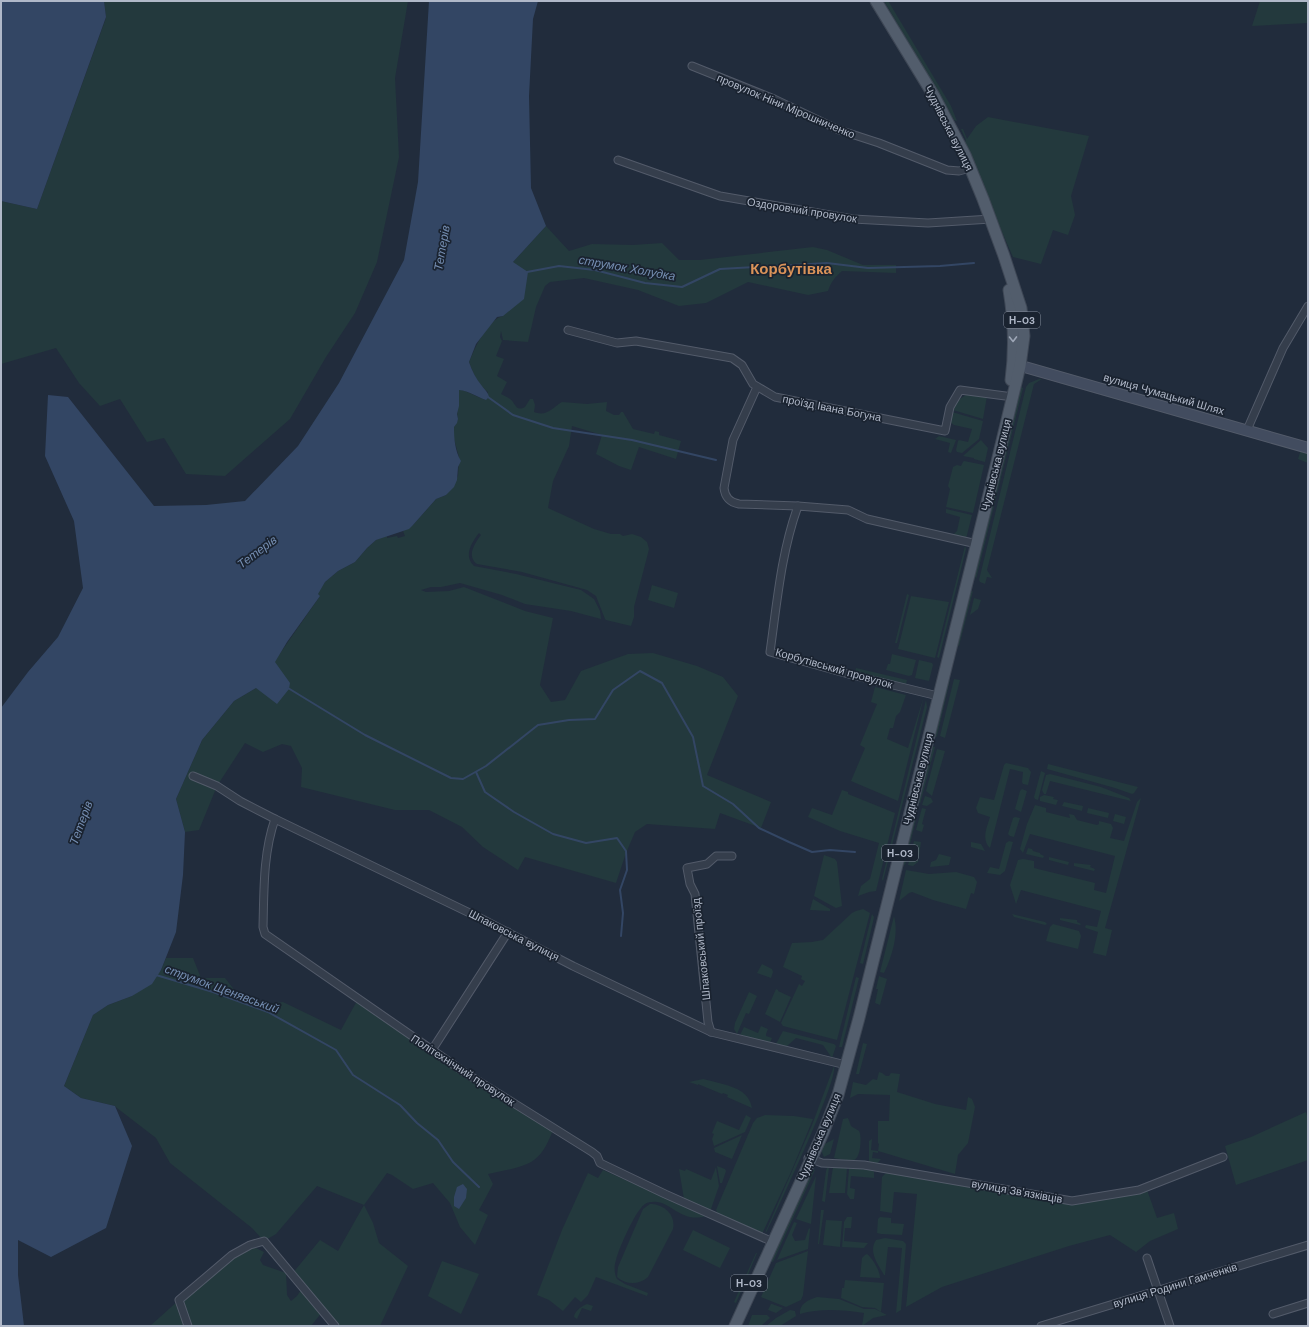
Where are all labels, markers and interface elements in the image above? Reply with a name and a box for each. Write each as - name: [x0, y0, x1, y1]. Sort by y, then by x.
- street label: провулок Ніни Мірошниченко: [715, 70, 857, 142]
- street label: Чуднівська вулиця: [921, 83, 977, 173]
- street label: Оздоровчий провулок: [746, 194, 858, 226]
- water label: Тетерів: [430, 224, 454, 272]
- water label: струмок Холудка: [577, 252, 677, 284]
- district label: Корбутівка: [750, 259, 832, 279]
- road number: Н-03: [1004, 312, 1040, 328]
- one-way arrow: [1009, 336, 1017, 342]
- street label: вулиця Чумацький Шлях: [1102, 370, 1226, 418]
- street label: проїзд Івана Богуна: [781, 392, 884, 425]
- street label: Чуднівська вулиця: [978, 418, 1014, 512]
- water label: Тетерів: [234, 532, 280, 572]
- street label: Корбутівський провулок: [774, 645, 894, 691]
- street label: Чуднівська вулиця: [900, 732, 936, 826]
- water label: Тетерів: [66, 799, 96, 847]
- road number: Н-03: [882, 845, 918, 861]
- street label: Шпаковський проїзд: [689, 897, 713, 1001]
- street label: Шпаковська вулиця: [466, 906, 562, 964]
- water label: струмок Щенявський: [163, 961, 282, 1017]
- street label: Політехнічний провулок: [408, 1031, 518, 1109]
- street label: Чуднівська вулиця: [794, 1091, 844, 1183]
- street label: вулиця Звʼязківців: [970, 1176, 1064, 1206]
- street label: вулиця Родини Гамченків: [1111, 1259, 1239, 1311]
- road number: Н-03: [731, 1275, 767, 1291]

